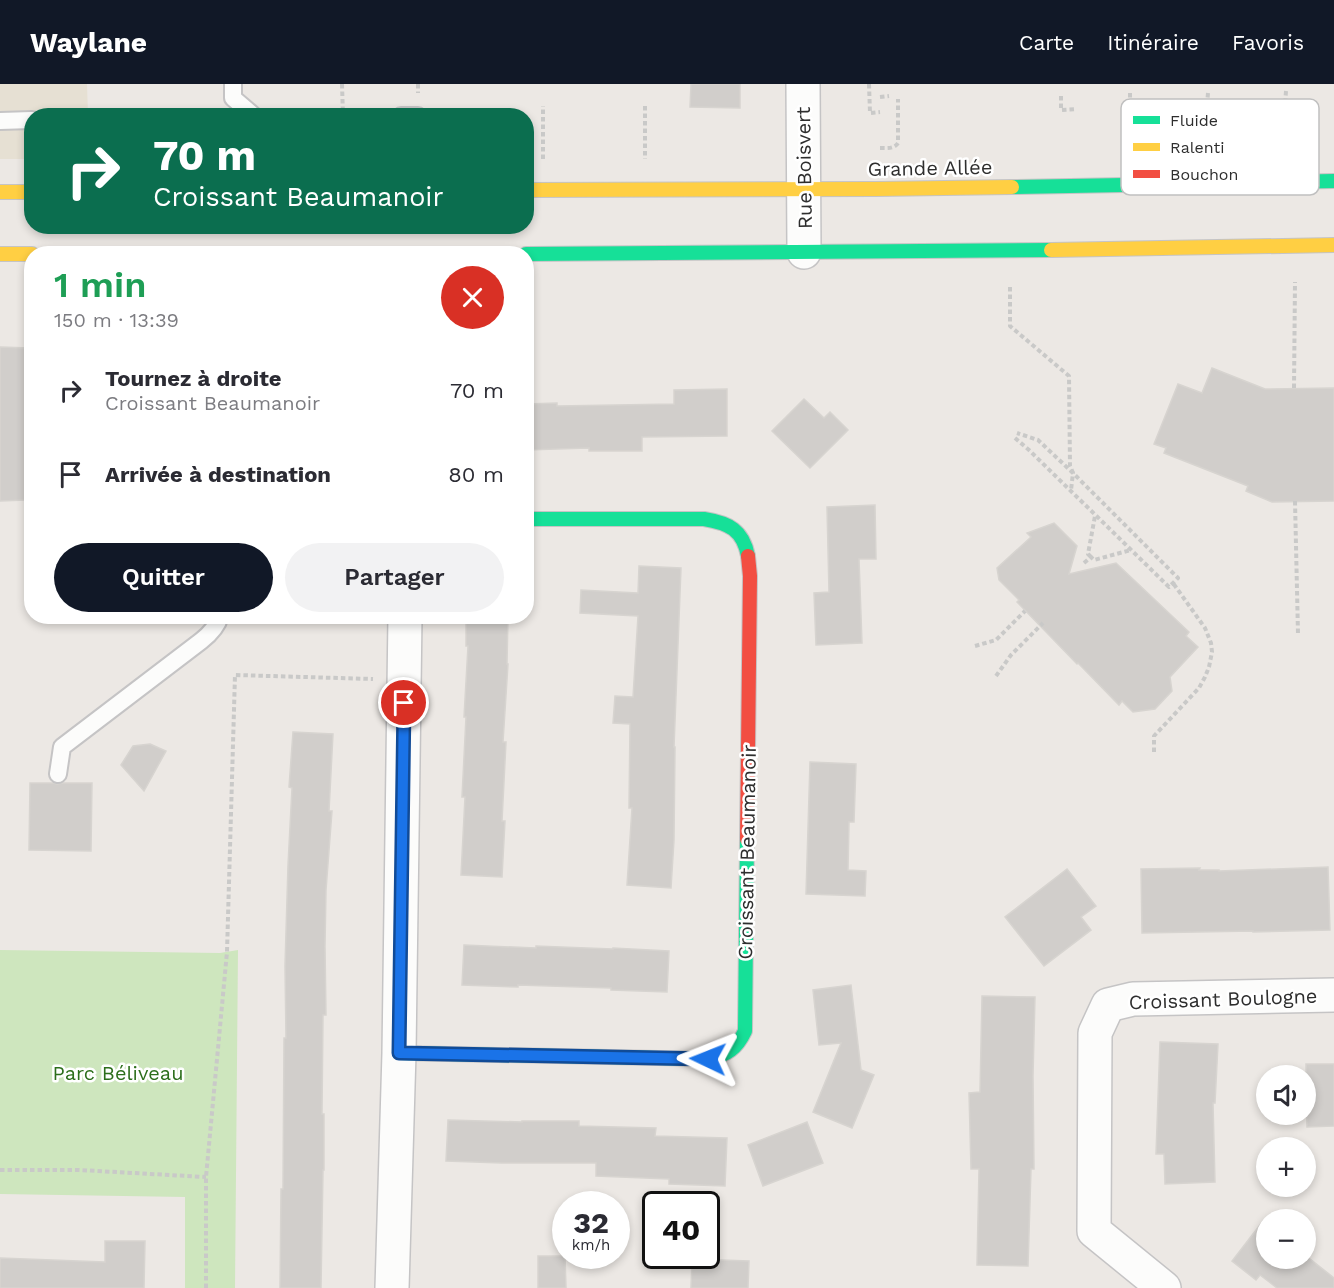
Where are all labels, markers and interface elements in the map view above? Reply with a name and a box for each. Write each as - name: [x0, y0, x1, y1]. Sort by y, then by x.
- text: Waylane: [30, 26, 147, 59]
- text: Carte: [1019, 30, 1074, 55]
- text: Itinéraire: [1107, 30, 1199, 55]
- text: Favoris: [1232, 30, 1304, 55]
- legend: [1121, 99, 1319, 195]
- street label: Rue Boisvert: [791, 106, 817, 229]
- text: Fluide: [1170, 111, 1218, 130]
- text: 70 m: [153, 131, 256, 180]
- icon: right: [54, 132, 132, 210]
- text: Ralenti: [1170, 138, 1225, 157]
- street label: Grande Allée: [867, 155, 993, 181]
- text: Bouchon: [1170, 165, 1238, 184]
- text: Croissant Beaumanoir: [153, 181, 444, 213]
- text: 1 min: [54, 264, 146, 306]
- button: close: [441, 266, 504, 329]
- text: 150 m · 13:39: [54, 308, 179, 332]
- text: Tournez à droite: [105, 366, 282, 391]
- icon: right: [54, 374, 87, 407]
- text: 70 m: [450, 378, 504, 403]
- text: Croissant Beaumanoir: [105, 391, 320, 415]
- icon: arrive: [54, 458, 87, 491]
- text: Arrivée à destination: [105, 462, 331, 487]
- text: 80 m: [448, 462, 504, 487]
- button: Quitter: [54, 543, 273, 612]
- button: Partager: [285, 543, 504, 612]
- pin: [378, 677, 429, 728]
- icon: arrive: [387, 686, 420, 719]
- street label: Croissant Beaumanoir: [733, 744, 761, 960]
- street label: Croissant Boulogne: [1128, 984, 1318, 1014]
- position arrow: [676, 1027, 740, 1091]
- park label: Parc Béliveau: [52, 1061, 184, 1085]
- map controls: [1256, 1065, 1316, 1269]
- button: sound: [1256, 1065, 1316, 1125]
- button: +: [1256, 1137, 1316, 1197]
- speed limit sign: 40: [642, 1191, 720, 1269]
- text: 32: [573, 1205, 609, 1240]
- button: −: [1256, 1209, 1316, 1269]
- text: km/h: [572, 1236, 610, 1254]

